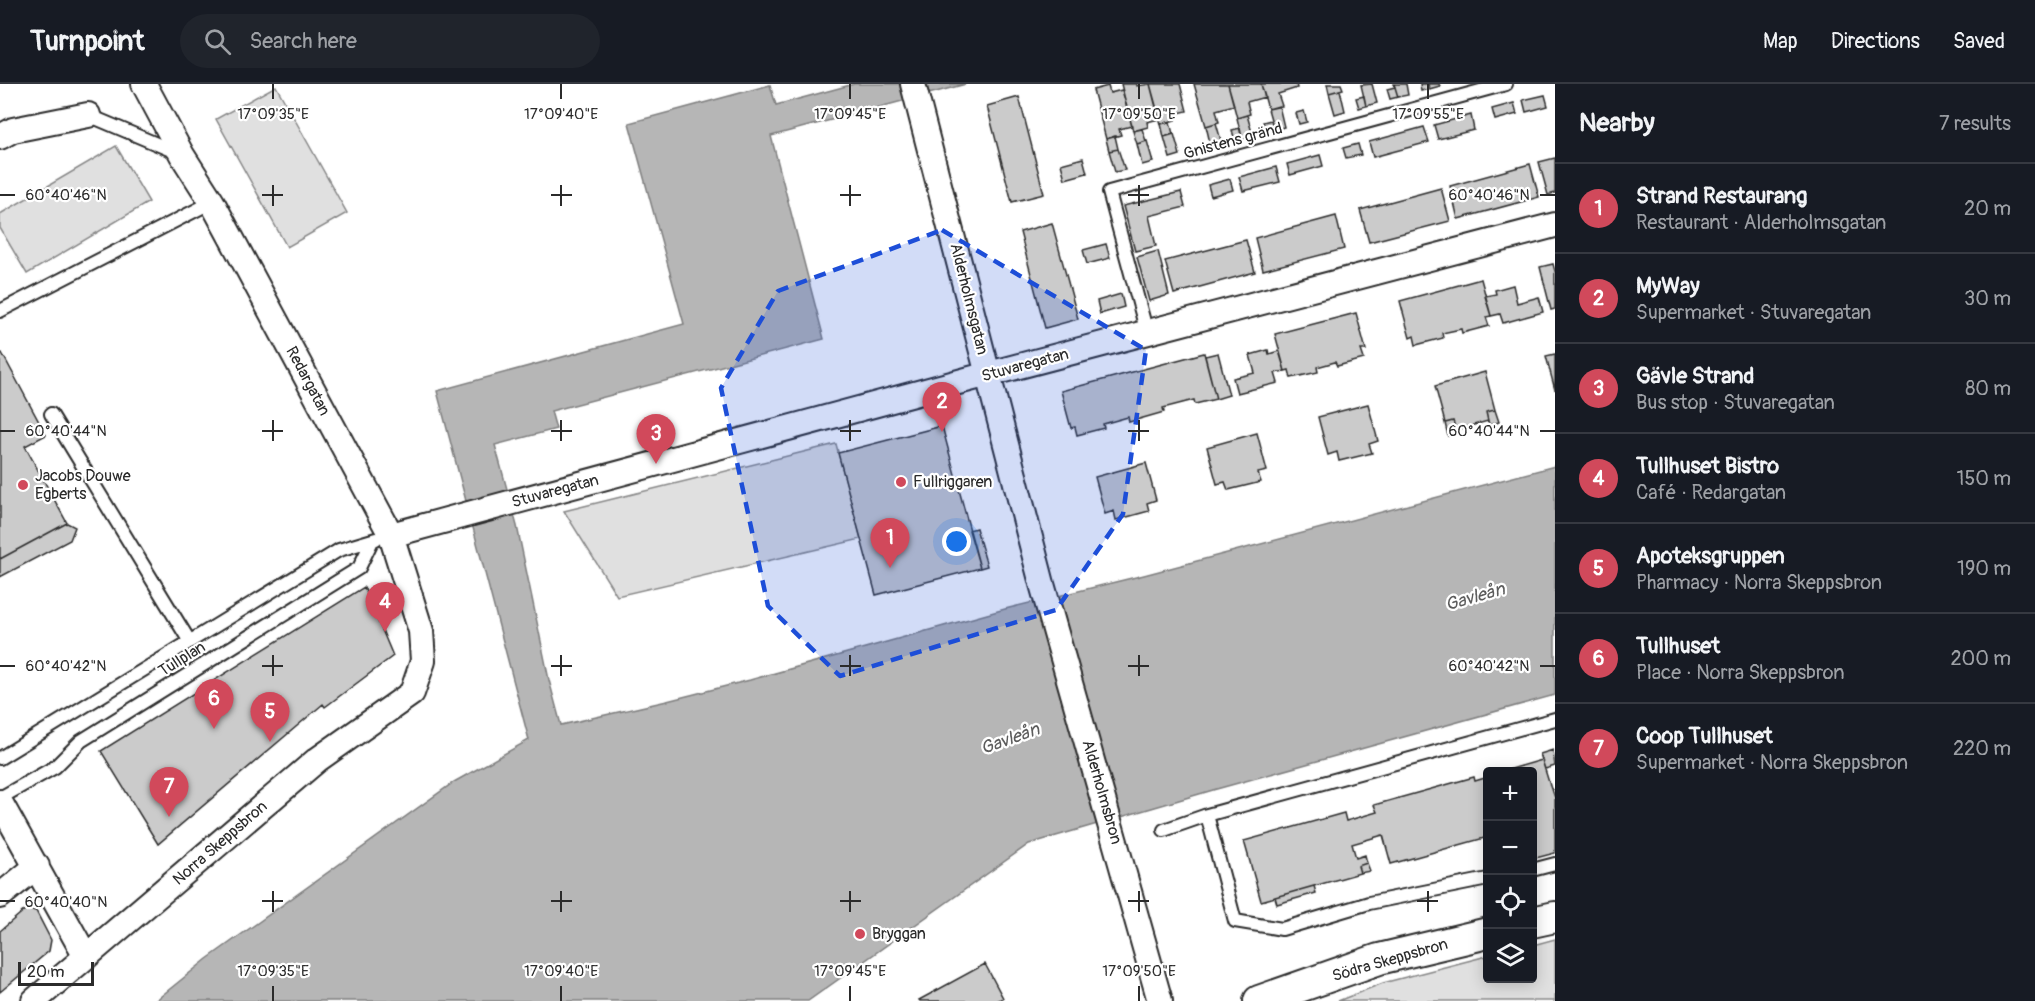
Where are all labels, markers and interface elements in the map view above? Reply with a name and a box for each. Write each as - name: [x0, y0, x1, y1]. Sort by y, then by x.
- search box: [180, 14, 600, 68]
- text: Turnpoint: [30, 24, 144, 59]
- icon: search: [201, 25, 234, 58]
- text: Search here: [249, 27, 357, 55]
- text: Map: [1763, 28, 1798, 55]
- text: Directions: [1831, 28, 1920, 55]
- text: Saved: [1953, 28, 2005, 55]
- text: 17°09'35"E: [237, 105, 309, 124]
- text: 17°09'40"E: [524, 105, 598, 124]
- text: 17°09'45"E: [814, 105, 886, 124]
- text: 17°09'50"E: [1102, 105, 1176, 124]
- text: 17°09'55"E: [1392, 105, 1464, 124]
- text: Nearby: [1579, 107, 1655, 139]
- text: 7 results: [1939, 111, 2011, 136]
- street label: Gnistens gränd: [1181, 118, 1285, 164]
- text: Strand Restaurang: [1636, 182, 1807, 210]
- text: 60°40'46"N: [25, 186, 107, 205]
- text: 60°40'46"N: [1448, 186, 1530, 205]
- text: 1: [1595, 196, 1602, 221]
- text: 20 m: [1964, 196, 2011, 221]
- text: Restaurant · Alderholmsgatan: [1636, 210, 1886, 235]
- street label: Alderholmsgatan: [945, 241, 993, 357]
- text: MyWay: [1636, 272, 1700, 300]
- text: 2: [1593, 286, 1604, 311]
- text: 30 m: [1964, 286, 2011, 311]
- text: Supermarket · Stuvaregatan: [1636, 300, 1871, 325]
- street label: Redargatan: [281, 343, 335, 419]
- street label: Stuvaregatan: [979, 344, 1071, 386]
- text: Gävle Strand: [1636, 362, 1754, 390]
- text: 3: [1593, 376, 1604, 401]
- text: 80 m: [1965, 376, 2011, 401]
- pin: 2: [922, 382, 962, 432]
- text: Bus stop · Stuvaregatan: [1636, 390, 1835, 415]
- pin: 3: [636, 414, 676, 464]
- text: 60°40'44"N: [25, 422, 107, 441]
- text: 60°40'44"N: [1448, 422, 1530, 441]
- text: Tullhuset Bistro: [1636, 452, 1779, 480]
- place label: Jacobs Douwe Egberts: [35, 466, 131, 504]
- text: 4: [1593, 466, 1604, 491]
- text: 150 m: [1957, 466, 2011, 491]
- street label: Stuvaregatan: [509, 470, 601, 512]
- place label: Fullriggaren: [913, 472, 992, 492]
- marker: Fullriggaren: [894, 475, 908, 489]
- marker: Jacobs Douwe Egberts: [16, 478, 30, 492]
- text: Café · Redargatan: [1636, 480, 1786, 505]
- pin: 1: [870, 518, 910, 568]
- your location: [942, 527, 971, 556]
- text: Apoteksgruppen: [1636, 542, 1785, 570]
- text: 5: [1593, 556, 1604, 581]
- text: 190 m: [1957, 556, 2011, 581]
- text: Pharmacy · Norra Skeppsbron: [1636, 570, 1882, 595]
- water label: Gavleån: [1442, 577, 1508, 616]
- pin: 4: [366, 582, 404, 632]
- text: Tullhuset: [1636, 632, 1720, 660]
- street label: Tullplan: [155, 637, 209, 681]
- text: 6: [1593, 646, 1604, 671]
- text: 200 m: [1950, 646, 2011, 671]
- text: 60°40'42"N: [26, 657, 106, 676]
- text: 60°40'42"N: [1449, 657, 1529, 676]
- text: Place · Norra Skeppsbron: [1636, 660, 1845, 685]
- pin: 6: [194, 680, 234, 729]
- pin: 5: [250, 692, 290, 742]
- water label: Gavleån: [977, 717, 1043, 760]
- text: Coop Tullhuset: [1636, 722, 1773, 750]
- text: 7: [1593, 736, 1604, 761]
- text: 220 m: [1953, 736, 2011, 761]
- street label: Alderholmsbron: [1078, 738, 1126, 846]
- text: Supermarket · Norra Skeppsbron: [1636, 750, 1908, 775]
- map controls: [1483, 767, 1537, 983]
- button: +: [1483, 767, 1537, 821]
- pin: 7: [150, 768, 188, 817]
- street label: Norra Skeppsbron: [169, 797, 271, 889]
- button: −: [1483, 821, 1537, 875]
- button: locate: [1483, 875, 1537, 929]
- text: 60°40'40"N: [25, 893, 107, 912]
- place label: Bryggan: [872, 924, 926, 944]
- marker: Bryggan: [853, 927, 867, 941]
- button: layers: [1483, 929, 1537, 983]
- street label: Södra Skeppsbron: [1330, 934, 1450, 986]
- scale bar: [18, 959, 94, 986]
- text: 20 m: [27, 962, 65, 982]
- text: 17°09'35"E: [237, 962, 309, 981]
- text: 17°09'40"E: [524, 962, 598, 981]
- text: 17°09'45"E: [814, 962, 886, 981]
- text: 17°09'50"E: [1102, 962, 1176, 981]

